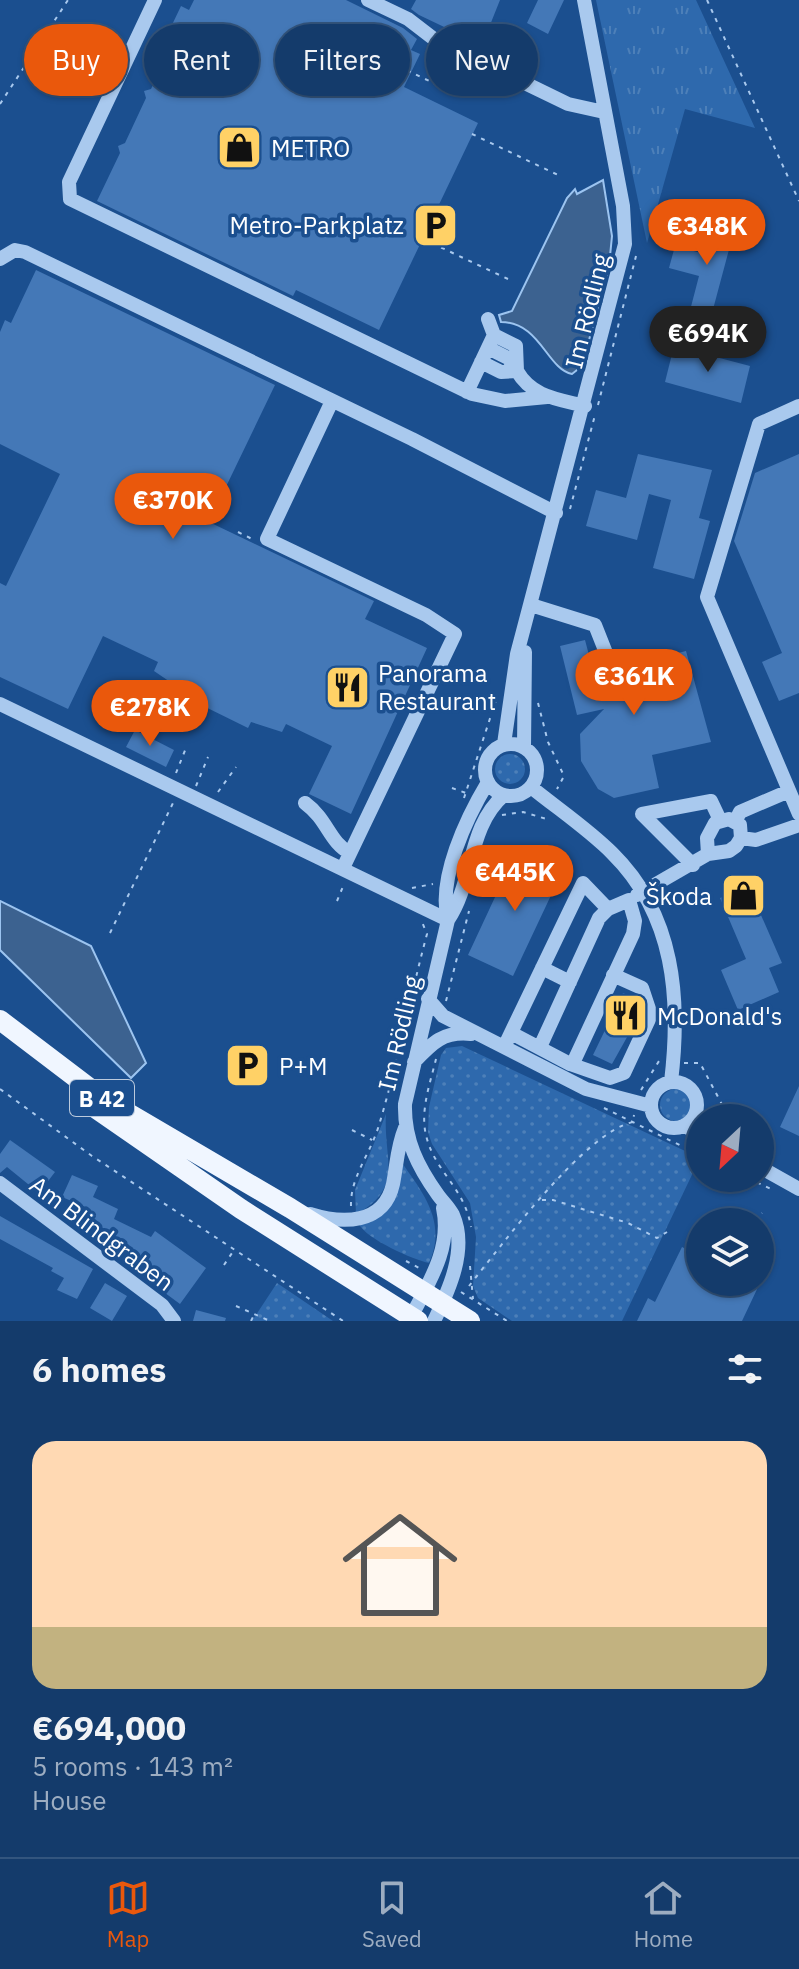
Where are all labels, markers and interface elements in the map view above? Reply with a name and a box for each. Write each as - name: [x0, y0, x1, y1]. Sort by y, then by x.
- chip: Buy: [24, 24, 128, 96]
- chip: Rent: [144, 24, 259, 96]
- chip: Filters: [275, 24, 410, 96]
- chip: New: [426, 24, 538, 96]
- shop icon: METRO: [216, 124, 264, 172]
- place label: METRO: [271, 132, 350, 164]
- pin: €348K: [651, 199, 763, 267]
- parking icon: Metro-Parkplatz: [411, 201, 459, 249]
- text: €348K: [666, 208, 748, 242]
- place label: Metro-Parkplatz: [230, 209, 404, 241]
- street label: Im Rödling: [557, 250, 617, 372]
- pin: €694K: [652, 306, 764, 374]
- text: €694K: [667, 315, 749, 349]
- pin: €370K: [117, 473, 229, 541]
- text: €370K: [132, 482, 214, 516]
- pin: €361K: [578, 649, 690, 717]
- place label: Panorama Restaurant: [378, 657, 496, 717]
- text: €361K: [593, 658, 675, 692]
- restaurant icon: Panorama Restaurant: [323, 663, 371, 711]
- pin: €278K: [94, 680, 206, 748]
- text: €278K: [109, 689, 191, 723]
- pin: €445K: [459, 845, 571, 913]
- text: €445K: [474, 854, 556, 888]
- shop icon: Škoda: [719, 872, 767, 920]
- place label: Škoda: [646, 880, 712, 912]
- street label: Im Rödling: [370, 972, 428, 1094]
- restaurant icon: McDonald's: [602, 992, 650, 1040]
- place label: McDonald's: [657, 1000, 783, 1032]
- parking icon: P+M: [224, 1042, 272, 1090]
- place label: P+M: [279, 1050, 327, 1082]
- road number: B 42: [70, 1080, 134, 1116]
- north arrow: [686, 1104, 774, 1192]
- map controls: [686, 1104, 774, 1296]
- street label: Am Blindgraben: [23, 1168, 181, 1298]
- button: layers: [686, 1208, 774, 1296]
- text: 6 homes: [32, 1347, 167, 1391]
- icon: filters: [723, 1347, 767, 1391]
- icon: home: [328, 1493, 472, 1637]
- text: €694,000: [32, 1705, 186, 1749]
- text: 5 rooms · 143 m²: [32, 1749, 233, 1783]
- text: House: [32, 1783, 107, 1817]
- tab: Map: [106, 1876, 150, 1953]
- tab: Saved: [362, 1876, 422, 1953]
- tab: Home: [634, 1876, 693, 1953]

